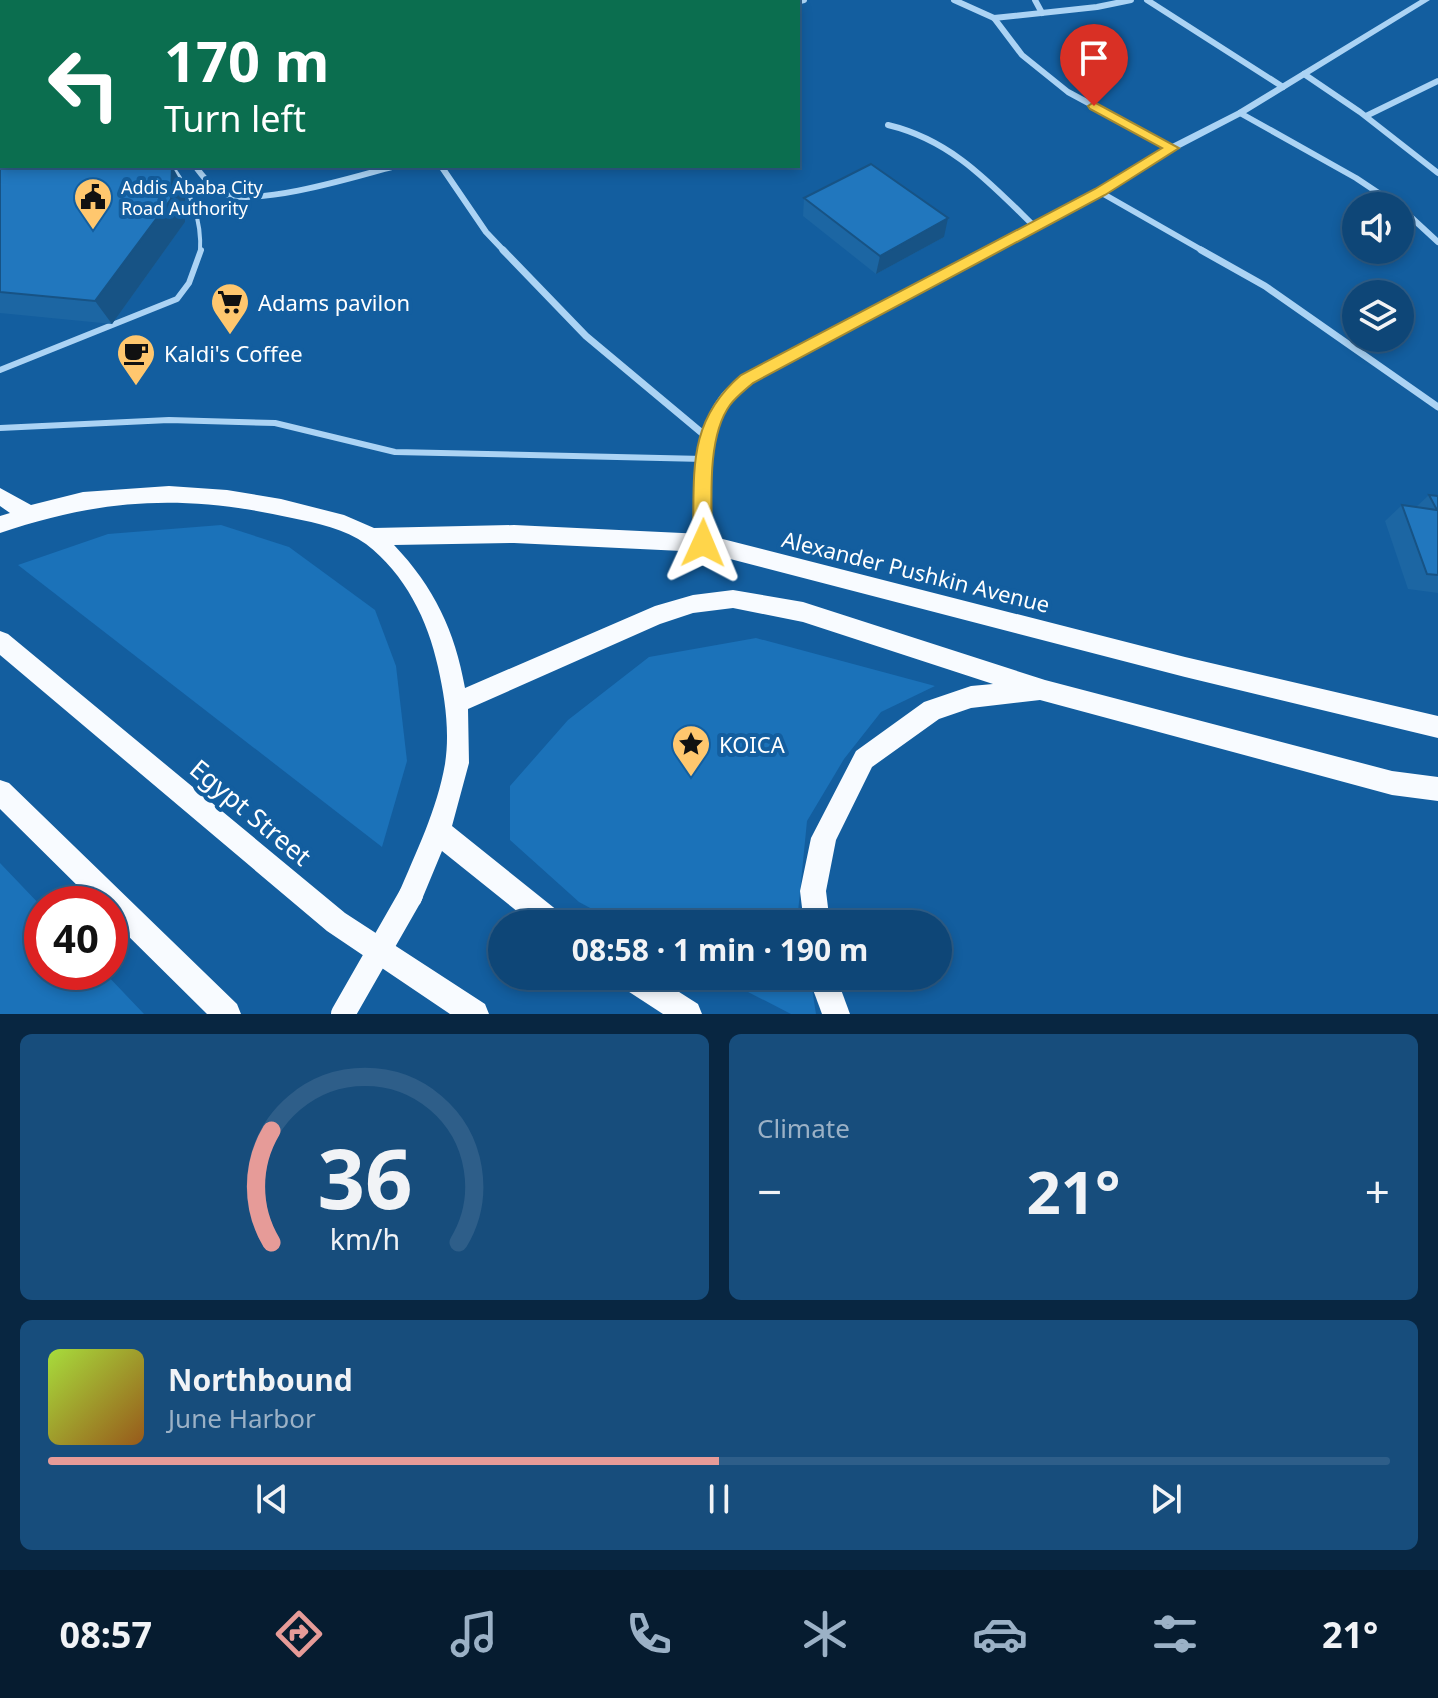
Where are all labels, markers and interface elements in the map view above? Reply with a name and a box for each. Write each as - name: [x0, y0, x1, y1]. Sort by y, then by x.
- text: 170 m: [164, 22, 329, 98]
- pin: [1060, 24, 1128, 106]
- icon: left: [32, 32, 136, 136]
- icon: arrive: [1072, 36, 1116, 80]
- text: Turn left: [164, 94, 306, 143]
- place label: Addis Ababa City Road Authority: [121, 175, 264, 220]
- public building icon: Addis Ababa City Road Authority: [72, 176, 114, 231]
- map controls: [1342, 192, 1414, 352]
- button: sound: [1342, 192, 1414, 264]
- button: layers: [1342, 280, 1414, 352]
- supermarket icon: Adams pavilon: [209, 281, 251, 336]
- place label: Adams pavilon: [258, 287, 410, 317]
- cafe icon: Kaldi's Coffee: [115, 332, 157, 387]
- place label: Kaldi's Coffee: [164, 338, 303, 368]
- position arrow: [661, 501, 745, 585]
- street label: Alexander Pushkin Avenue: [779, 523, 1053, 619]
- place icon: KOICA: [670, 723, 712, 778]
- place label: KOICA: [719, 729, 786, 759]
- street label: Egypt Street: [183, 751, 319, 873]
- speed limit sign: 40: [24, 886, 128, 990]
- text: 08:58 · 1 min · 190 m: [572, 929, 868, 970]
- text: Climate: [757, 1110, 850, 1146]
- text: 36: [317, 1120, 412, 1233]
- text: 21°: [1026, 1150, 1121, 1232]
- text: −: [757, 1161, 782, 1221]
- text: +: [1365, 1161, 1390, 1221]
- text: km/h: [329, 1219, 400, 1258]
- text: Northbound: [168, 1359, 353, 1400]
- text: June Harbor: [168, 1400, 316, 1436]
- icon: previous: [250, 1477, 294, 1521]
- icon: pause: [697, 1477, 741, 1521]
- icon: next: [1144, 1477, 1188, 1521]
- icon: directions: [271, 1606, 327, 1662]
- icon: music: [446, 1606, 502, 1662]
- icon: phone: [621, 1606, 677, 1662]
- icon: climate: [797, 1606, 853, 1662]
- icon: car: [972, 1606, 1028, 1662]
- icon: filters: [1147, 1606, 1203, 1662]
- text: 08:57: [60, 1610, 152, 1659]
- text: 21°: [1322, 1610, 1378, 1659]

